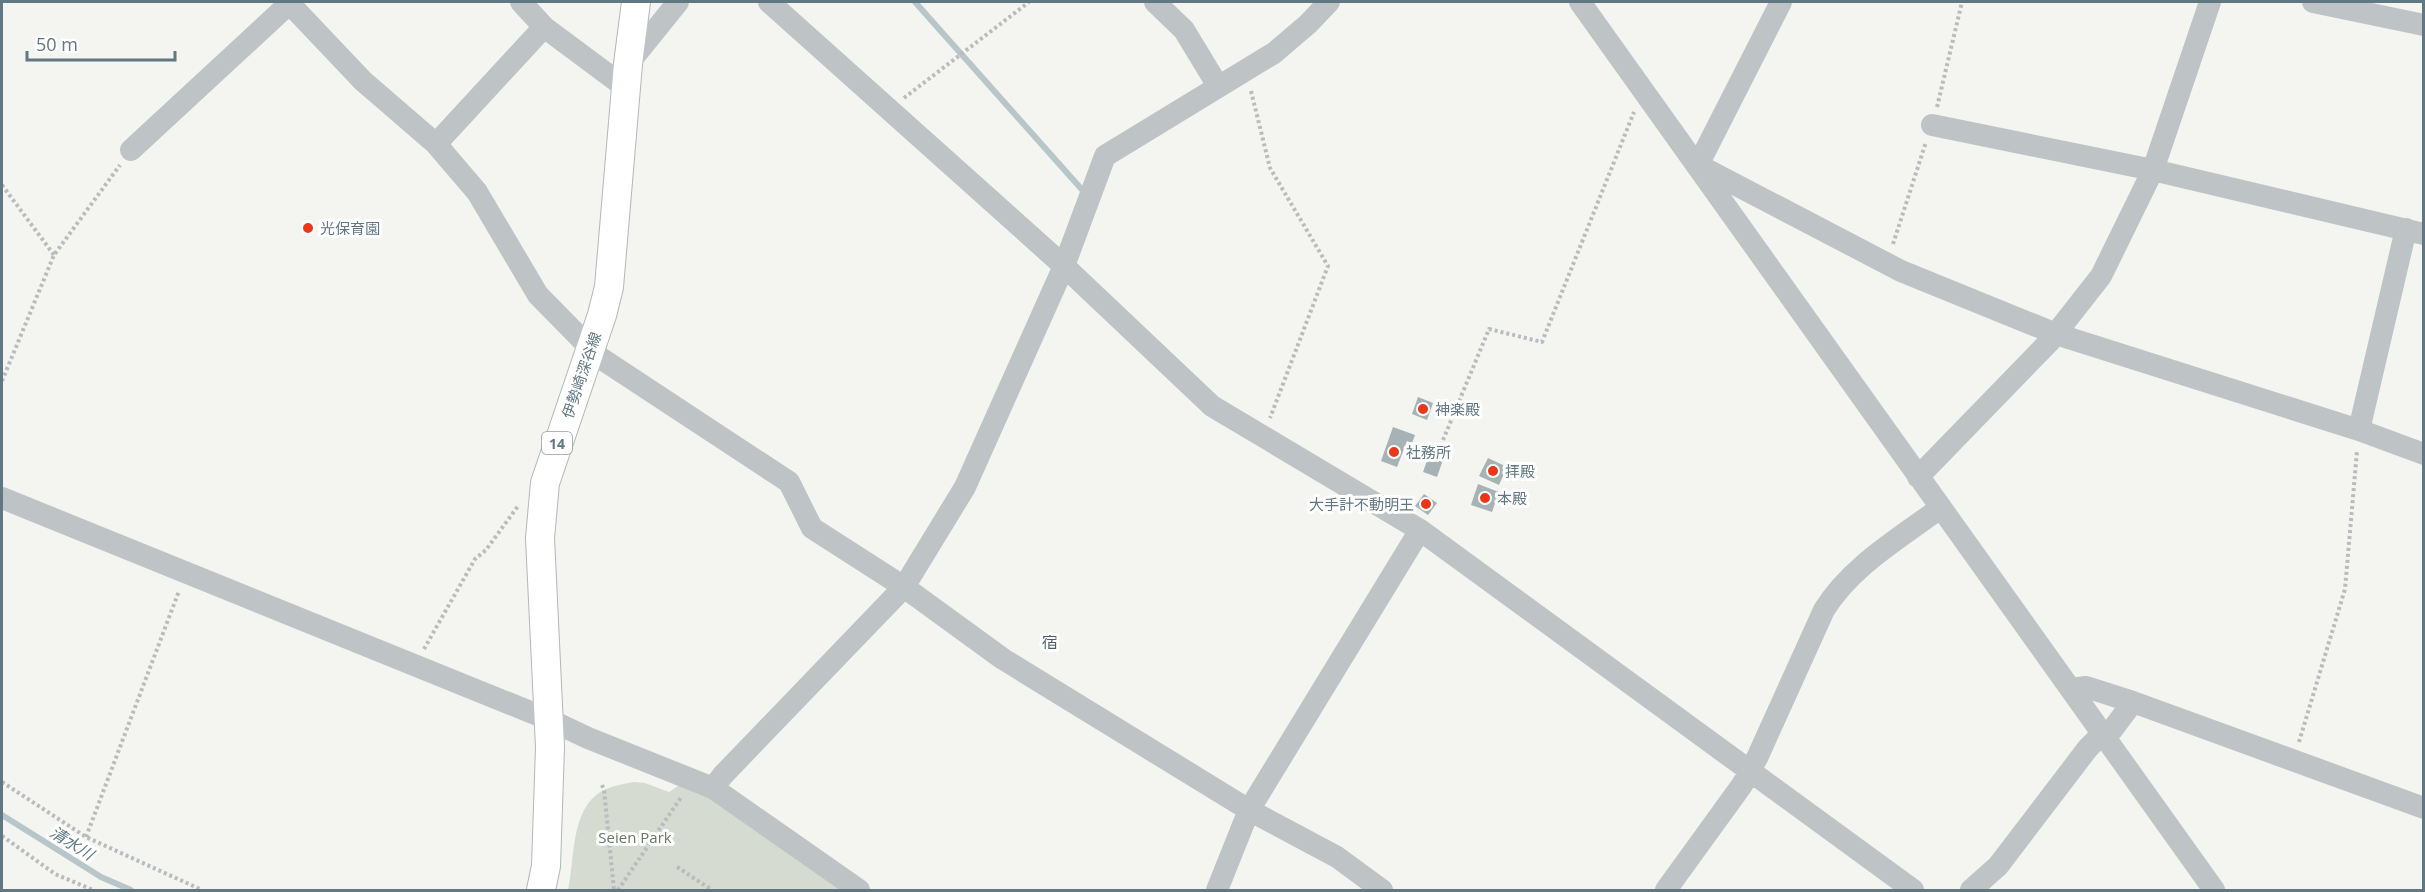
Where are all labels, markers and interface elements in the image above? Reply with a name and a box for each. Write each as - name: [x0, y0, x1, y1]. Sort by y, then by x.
- scale bar: [27, 24, 176, 62]
- text: 50 m: [36, 32, 78, 56]
- place label: 光保育園: [320, 218, 380, 238]
- marker: 光保育園: [301, 221, 315, 235]
- street label: 伊勢崎深谷線: [557, 329, 605, 421]
- place label: 神楽殿: [1435, 399, 1480, 419]
- marker: 神楽殿: [1416, 402, 1430, 416]
- road number: 14: [542, 432, 572, 454]
- place label: 社務所: [1406, 442, 1451, 462]
- marker: 社務所: [1387, 445, 1401, 459]
- place label: 拝殿: [1505, 461, 1535, 481]
- marker: 拝殿: [1486, 464, 1500, 478]
- place label: 本殿: [1497, 488, 1527, 508]
- marker: 本殿: [1478, 491, 1492, 505]
- place label: 大手計不動明王: [1309, 494, 1414, 514]
- marker: 大手計不動明王: [1419, 497, 1433, 511]
- district label: 宿: [1042, 631, 1058, 653]
- water label: 清水川: [46, 821, 100, 866]
- park label: Seien Park: [598, 827, 672, 847]

